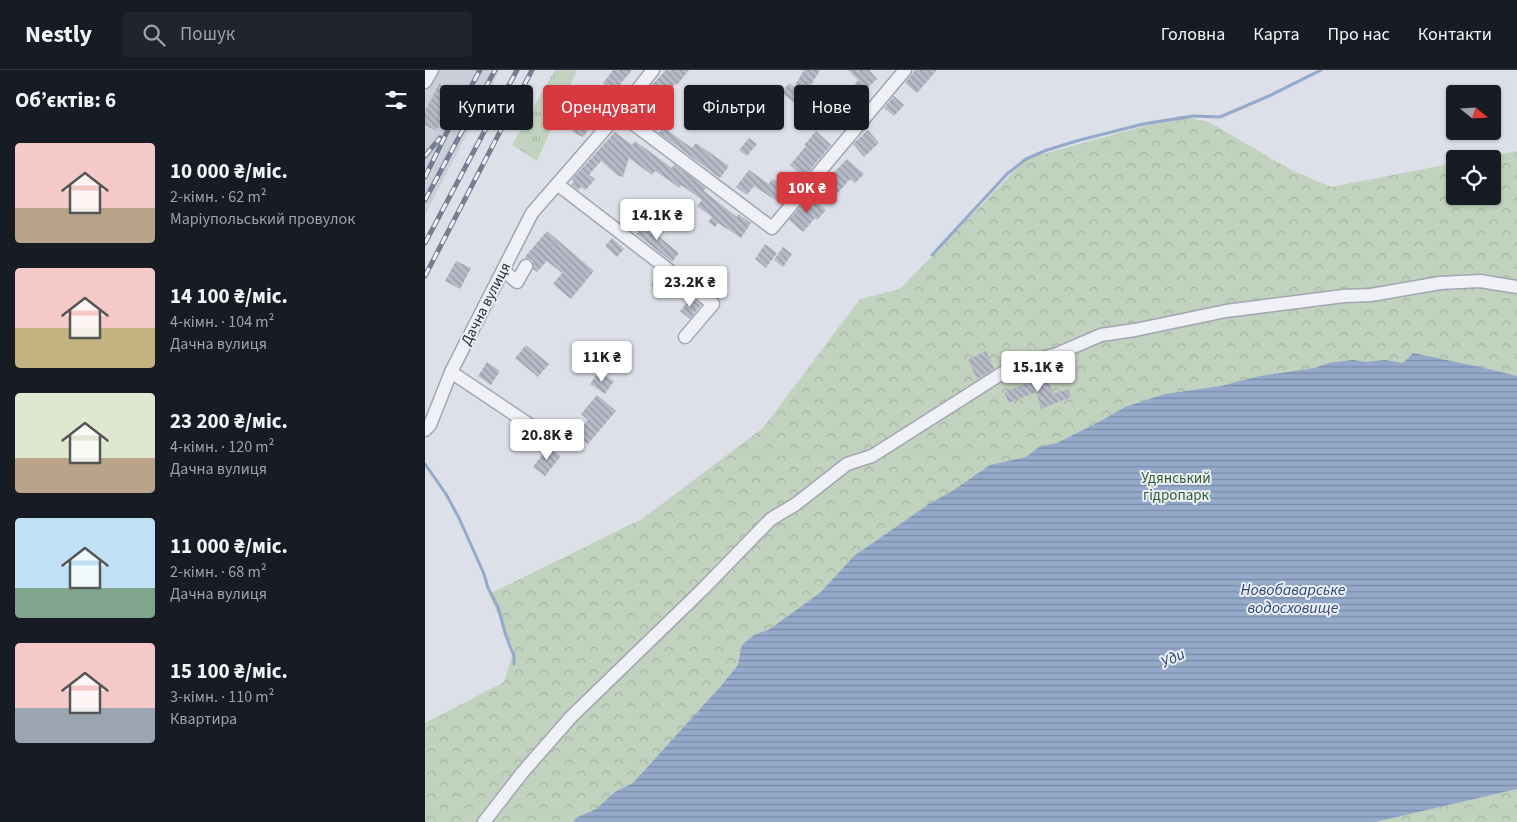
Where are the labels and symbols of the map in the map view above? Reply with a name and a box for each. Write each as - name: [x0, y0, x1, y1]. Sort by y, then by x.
- north arrow: [1446, 85, 1501, 140]
- pin: 10K ₴: [772, 172, 842, 214]
- pin: 14.1K ₴: [611, 198, 703, 241]
- street label: Дачна вулиця: [456, 259, 516, 349]
- pin: 23.2K ₴: [644, 266, 736, 308]
- pin: 11K ₴: [567, 340, 637, 383]
- pin: 15.1K ₴: [992, 350, 1084, 393]
- pin: 20.8K ₴: [501, 418, 593, 461]
- park label: Удянський гідропарк: [1141, 468, 1211, 506]
- water label: Новобаварське водосховище: [1240, 579, 1346, 619]
- water label: Уди: [1157, 643, 1189, 673]

